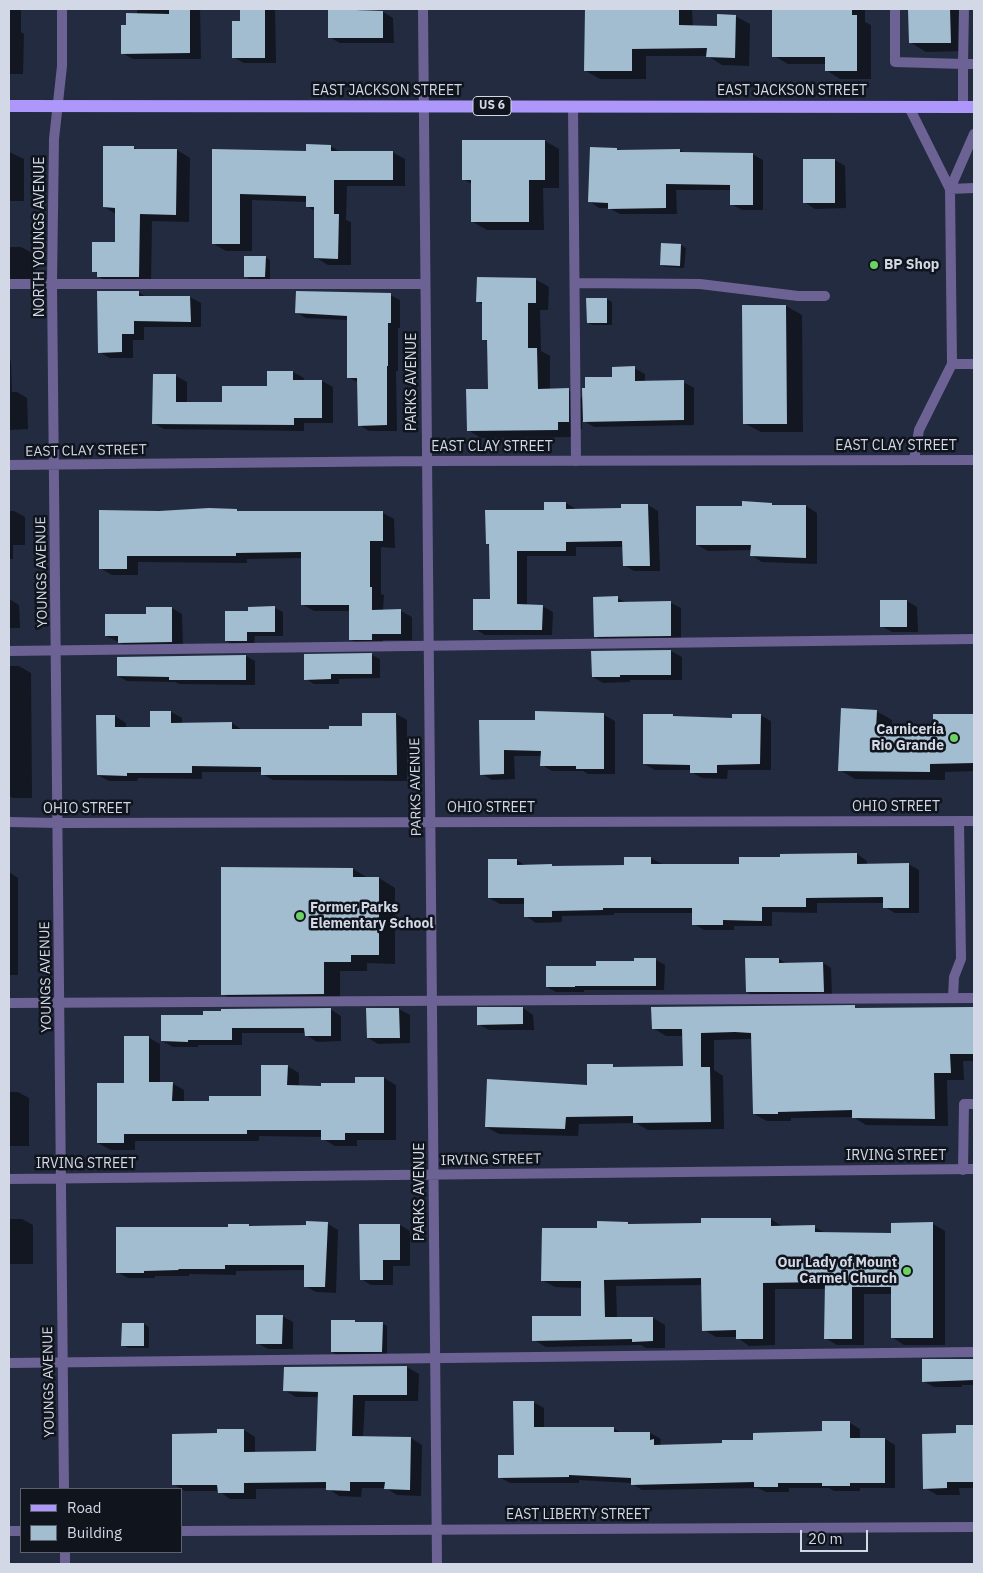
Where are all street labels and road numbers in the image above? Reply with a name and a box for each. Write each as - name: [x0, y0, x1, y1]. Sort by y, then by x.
- street label: EAST JACKSON STREET: [312, 83, 462, 99]
- street label: EAST JACKSON STREET: [717, 83, 867, 99]
- road number: US 6: [473, 96, 511, 115]
- street label: NORTH YOUNGS AVENUE: [32, 157, 48, 317]
- street label: PARKS AVENUE: [404, 333, 420, 431]
- street label: EAST CLAY STREET: [835, 438, 957, 454]
- street label: EAST CLAY STREET: [431, 439, 553, 455]
- street label: EAST CLAY STREET: [25, 442, 147, 460]
- street label: YOUNGS AVENUE: [33, 516, 51, 628]
- street label: PARKS AVENUE: [407, 738, 425, 836]
- street label: OHIO STREET: [852, 799, 940, 815]
- street label: OHIO STREET: [447, 800, 535, 816]
- street label: OHIO STREET: [43, 801, 131, 817]
- street label: YOUNGS AVENUE: [37, 921, 55, 1033]
- street label: PARKS AVENUE: [412, 1143, 428, 1241]
- street label: IRVING STREET: [846, 1148, 946, 1164]
- street label: IRVING STREET: [441, 1151, 541, 1169]
- street label: IRVING STREET: [36, 1156, 136, 1172]
- street label: YOUNGS AVENUE: [40, 1326, 58, 1438]
- street label: EAST LIBERTY STREET: [506, 1507, 650, 1523]

